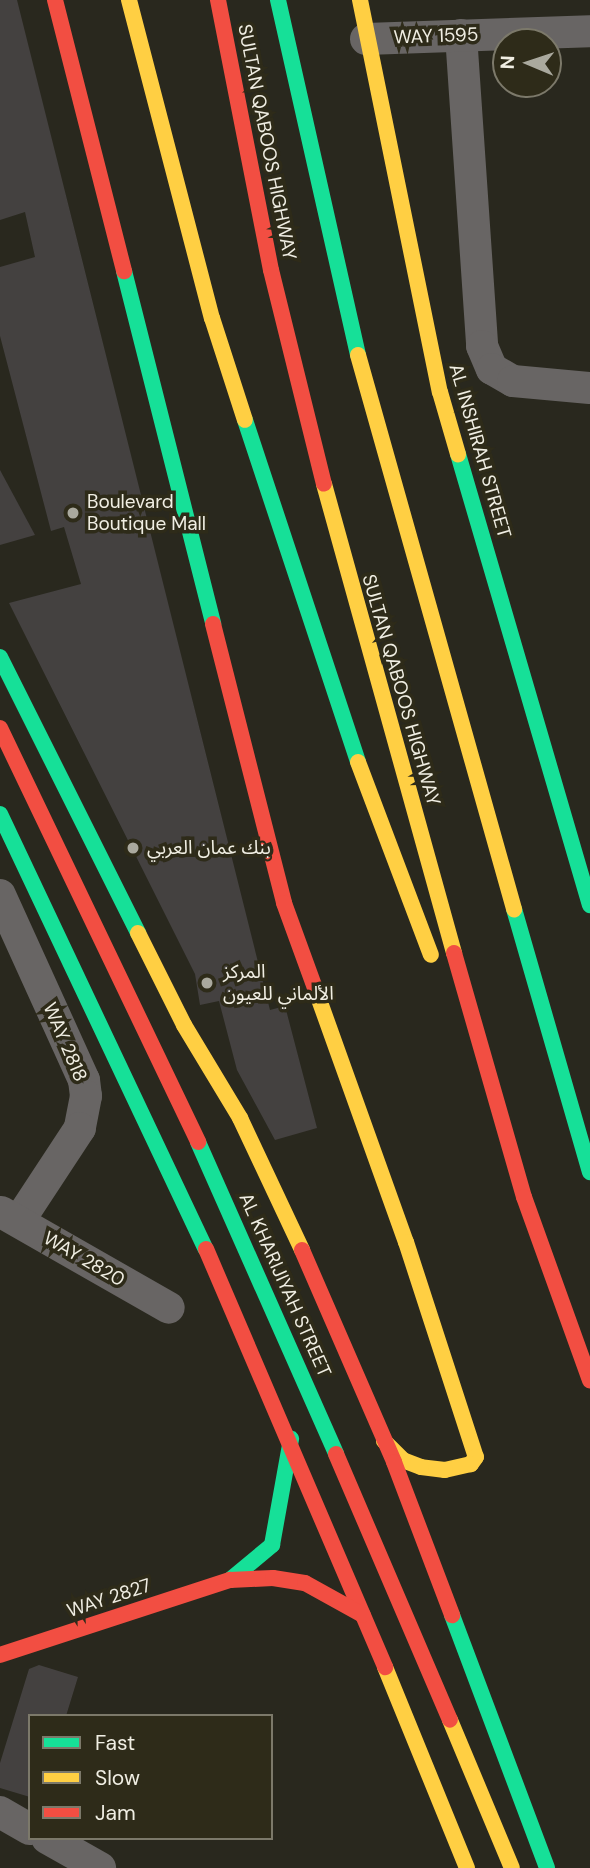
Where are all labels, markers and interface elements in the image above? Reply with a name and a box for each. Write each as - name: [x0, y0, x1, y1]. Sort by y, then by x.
- street label: SULTAN QABOOS HIGHWAY: [233, 22, 301, 262]
- street label: WAY 1595: [393, 23, 479, 49]
- north arrow: [492, 28, 562, 98]
- text: N: [495, 55, 520, 70]
- street label: AL INSHIRAH STREET: [444, 361, 516, 541]
- place label: Boulevard Boutique Mall: [87, 491, 206, 535]
- marker: Boulevard Boutique Mall: [65, 505, 81, 521]
- street label: SULTAN QABOOS HIGHWAY: [357, 572, 445, 808]
- place label: بنك عمان العربي: [147, 837, 271, 859]
- marker: بنك عمان العربي: [125, 840, 141, 856]
- place label: المركز الألماني للعيون: [223, 961, 334, 1005]
- marker: المركز الألماني للعيون: [197, 973, 217, 993]
- street label: WAY 2818: [38, 999, 92, 1085]
- street label: AL KHARIJIYAH STREET: [234, 1189, 336, 1381]
- street label: WAY 2820: [39, 1227, 129, 1291]
- street label: WAY 2827: [64, 1574, 154, 1622]
- legend: [28, 1714, 273, 1840]
- text: Fast: [95, 1729, 135, 1757]
- text: Slow: [95, 1764, 140, 1792]
- text: Jam: [95, 1799, 136, 1827]

